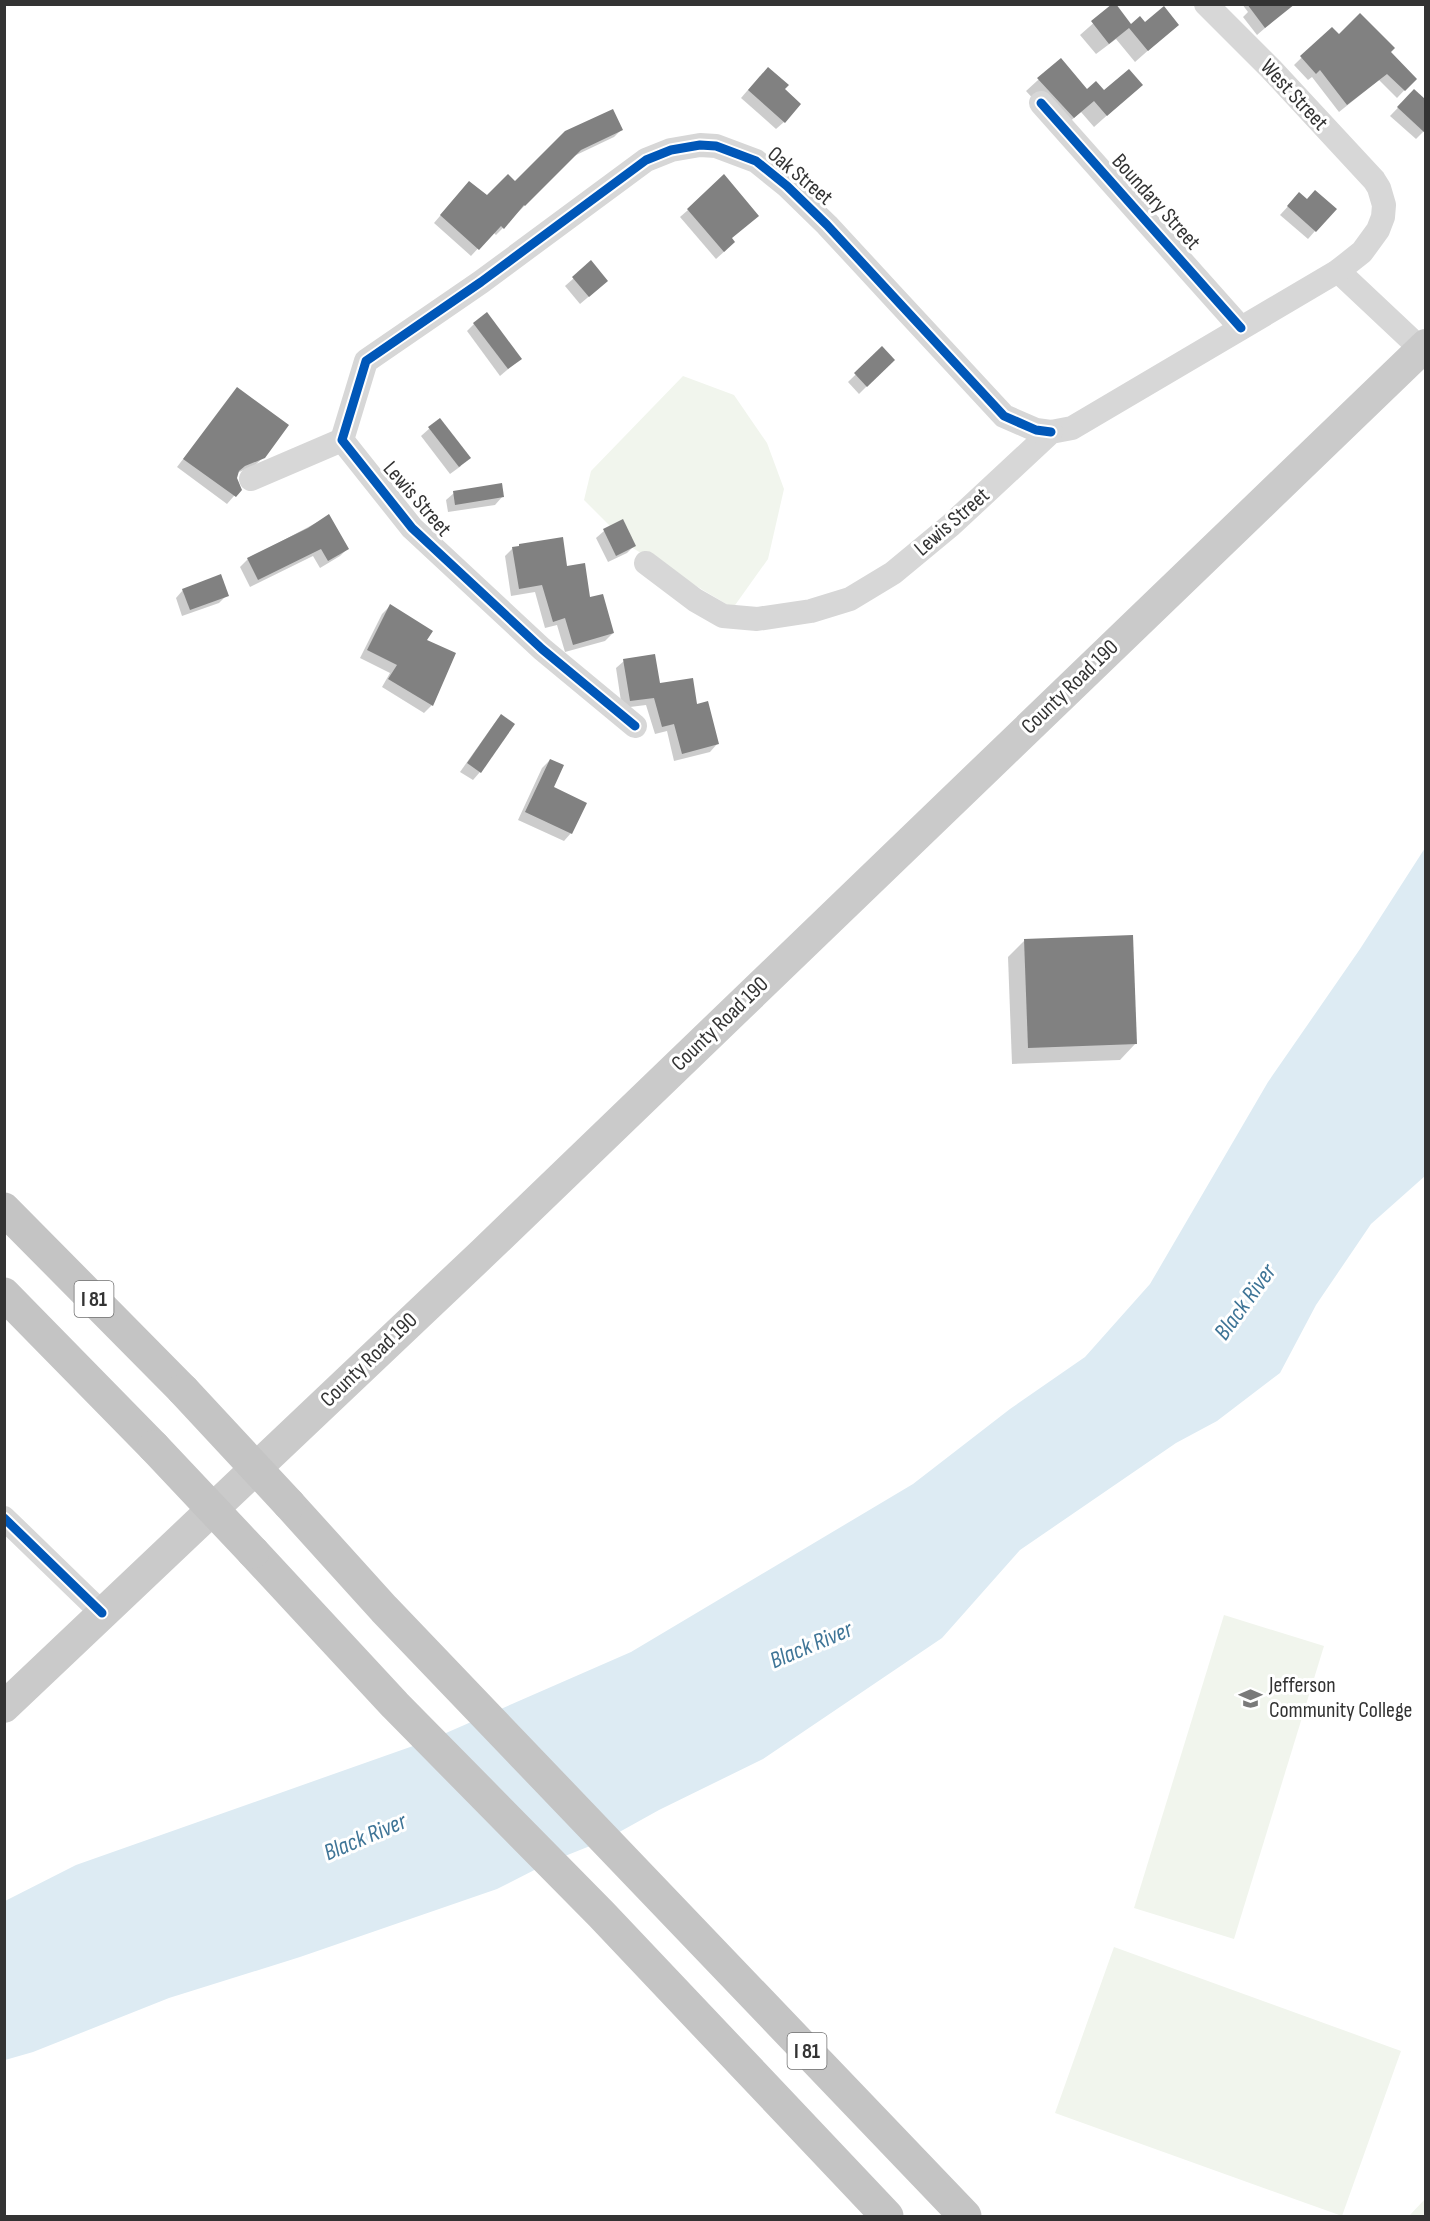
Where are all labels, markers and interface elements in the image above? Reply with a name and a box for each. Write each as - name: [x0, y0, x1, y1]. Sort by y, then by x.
- street label: West Street: [1254, 54, 1334, 136]
- street label: Oak Street: [762, 141, 839, 211]
- street label: Boundary Street: [1106, 148, 1206, 256]
- street label: Lewis Street: [377, 456, 457, 542]
- street label: Lewis Street: [909, 482, 995, 562]
- street label: County Road 190: [1016, 634, 1124, 740]
- street label: County Road 190: [666, 971, 774, 1077]
- water label: Black River: [1208, 1257, 1283, 1346]
- road number: I 81: [74, 1281, 113, 1317]
- street label: County Road 190: [315, 1307, 423, 1413]
- water label: Black River: [765, 1614, 858, 1675]
- place label: Jefferson Community College: [1268, 1672, 1412, 1724]
- school or university icon: Jefferson Community College: [1238, 1685, 1264, 1711]
- water label: Black River: [319, 1806, 412, 1867]
- road number: I 81: [788, 2033, 826, 2069]

